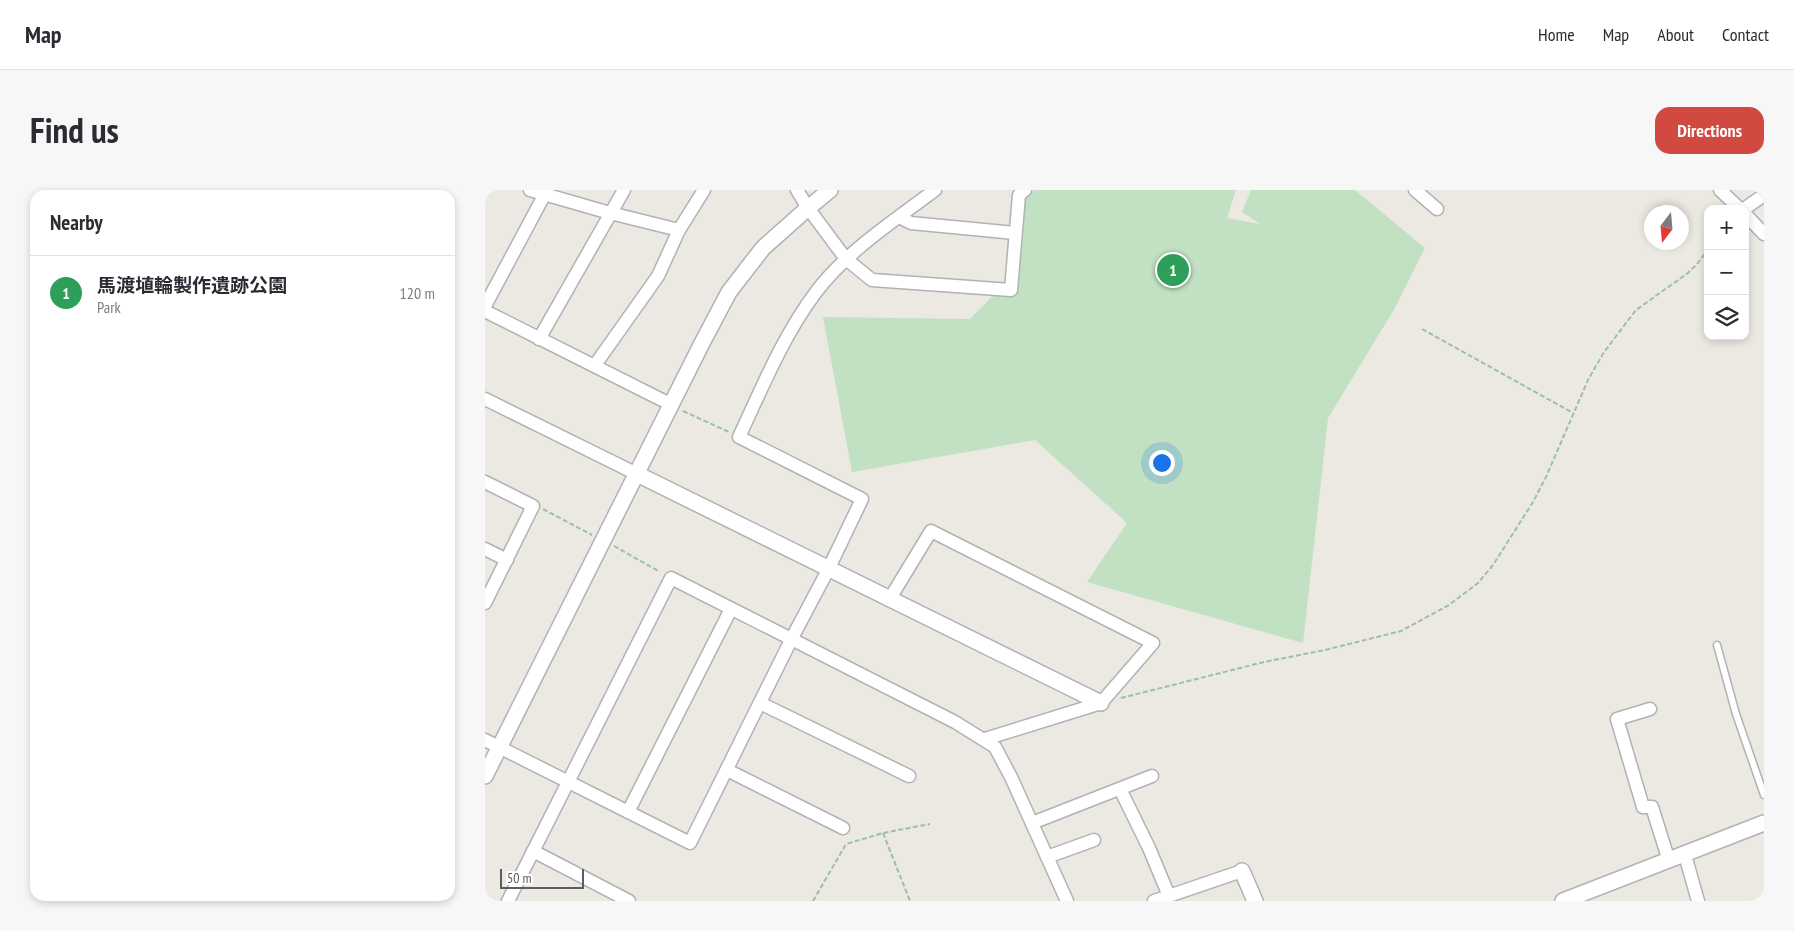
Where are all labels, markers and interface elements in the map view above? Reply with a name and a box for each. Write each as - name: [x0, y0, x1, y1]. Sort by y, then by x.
- text: Map: [25, 19, 62, 50]
- text: Home: [1538, 23, 1575, 46]
- text: Map: [1603, 23, 1629, 46]
- text: About: [1657, 23, 1694, 46]
- text: Contact: [1722, 23, 1769, 46]
- text: Find us: [30, 107, 119, 153]
- button: Directions: [1655, 107, 1764, 154]
- north arrow: [1644, 205, 1689, 250]
- map controls: [1704, 205, 1749, 340]
- button: +: [1704, 205, 1749, 250]
- text: Nearby: [50, 209, 103, 236]
- button: −: [1704, 250, 1749, 295]
- pin: 1: [1157, 251, 1189, 289]
- text: 馬渡埴輪製作遺跡公園: [97, 273, 287, 297]
- text: 1: [62, 283, 70, 303]
- text: 120 m: [400, 283, 435, 303]
- button: layers: [1704, 295, 1749, 340]
- text: Park: [97, 297, 121, 317]
- your location: [1149, 450, 1175, 476]
- scale bar: [500, 866, 584, 889]
- text: 50 m: [507, 869, 532, 887]

